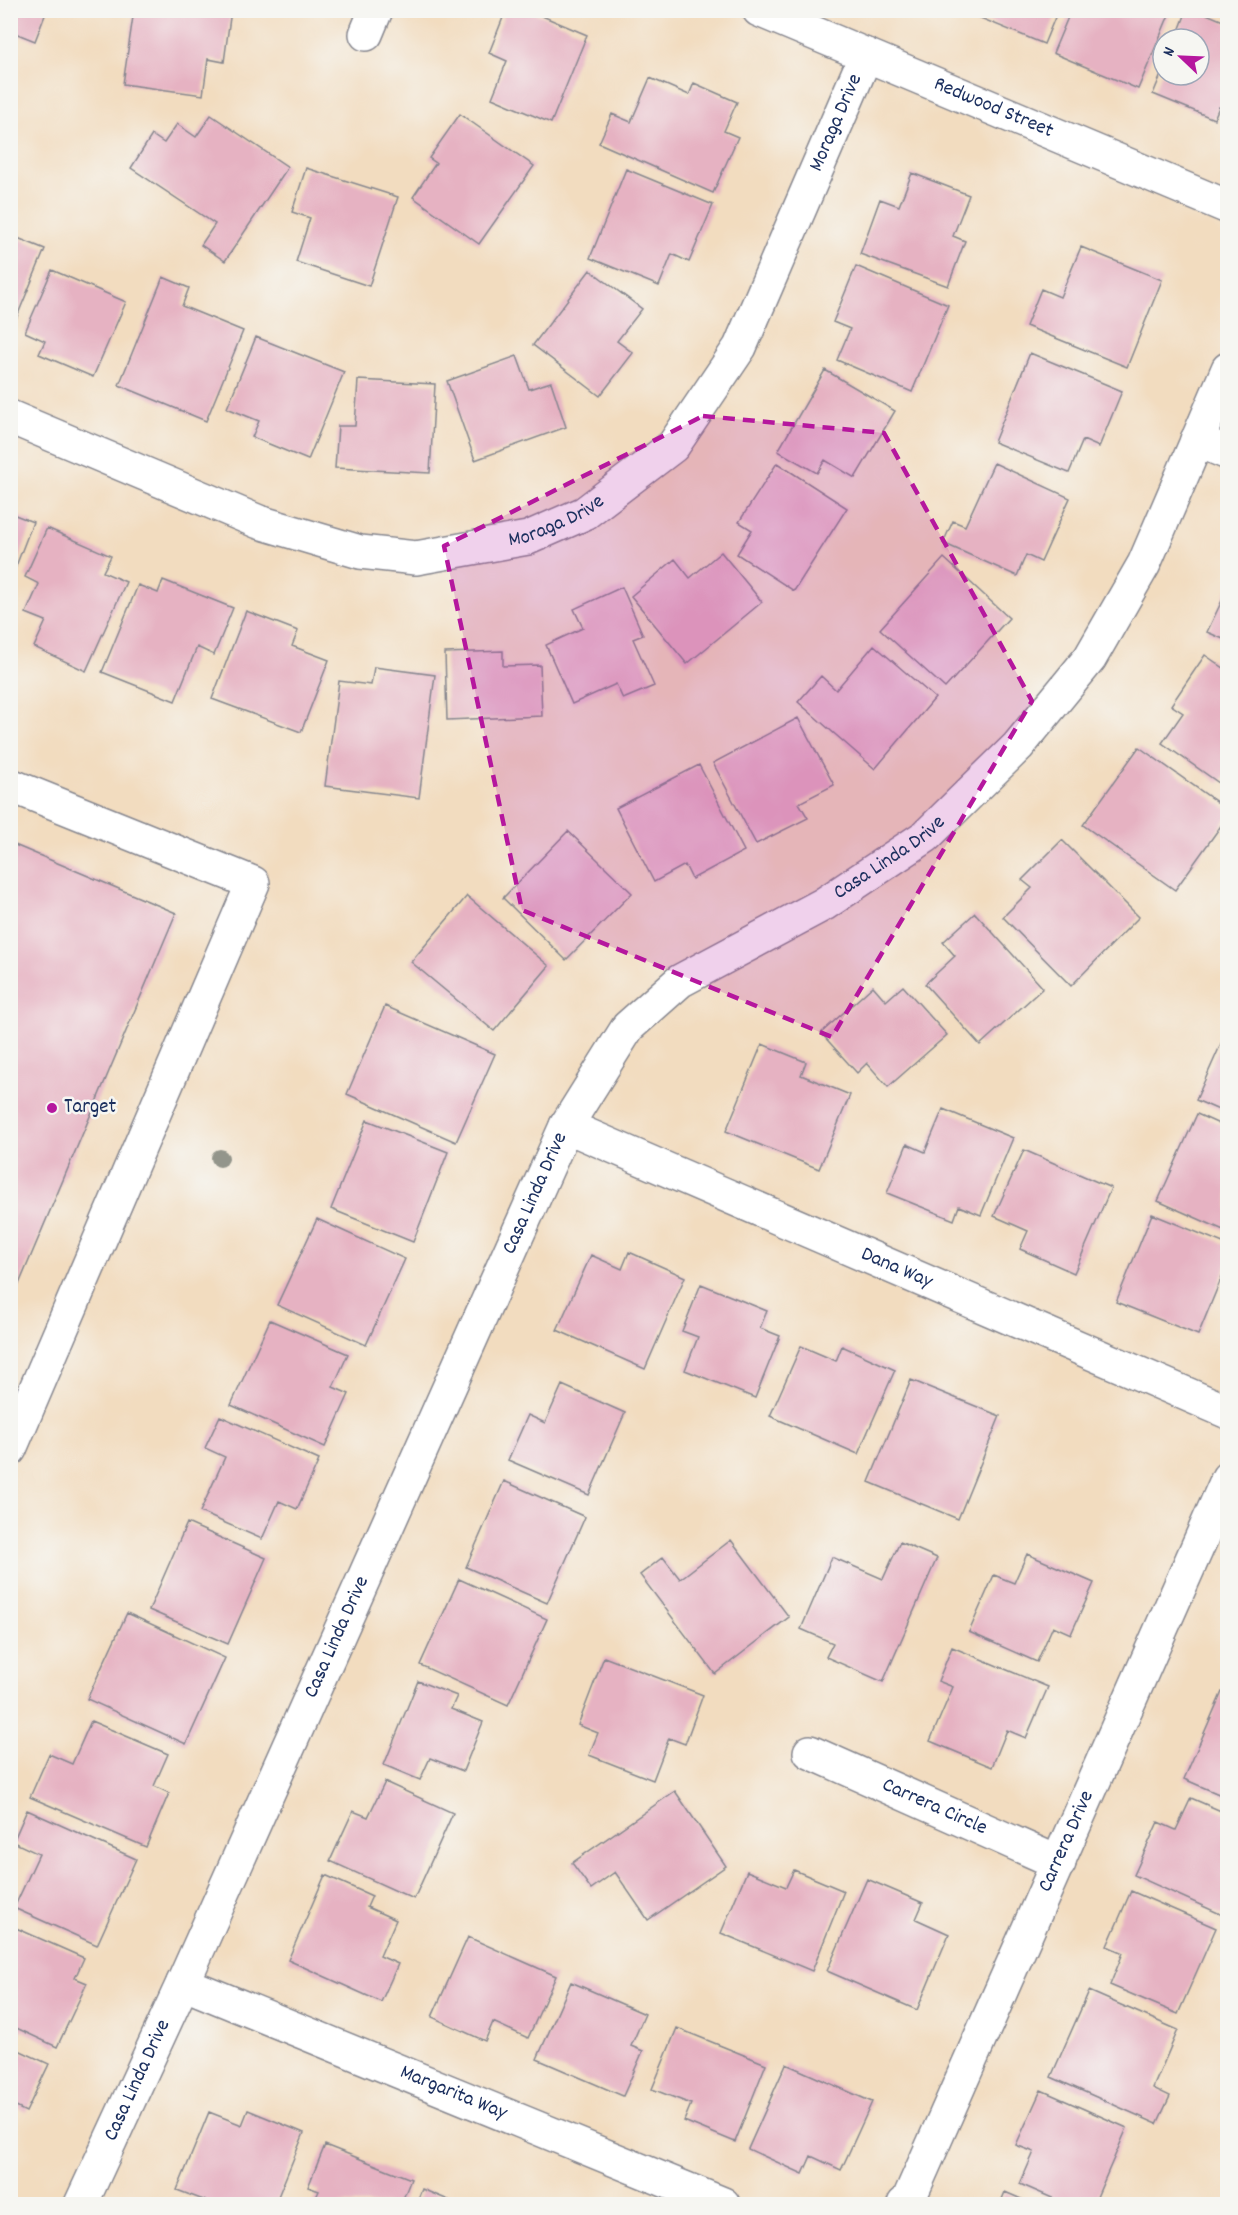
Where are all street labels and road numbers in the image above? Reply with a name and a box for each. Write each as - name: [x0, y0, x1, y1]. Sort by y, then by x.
- street label: Moraga Drive: [802, 69, 871, 177]
- street label: Redwood Street: [929, 70, 1058, 147]
- street label: Moraga Drive: [506, 488, 612, 556]
- street label: Casa Linda Drive: [828, 809, 953, 908]
- street label: Casa Linda Drive: [495, 1128, 576, 1260]
- street label: Dana Way: [856, 1240, 938, 1298]
- street label: Casa Linda Drive: [297, 1571, 378, 1703]
- street label: Carrera Circle: [877, 1771, 992, 1844]
- street label: Carrera Drive: [1031, 1786, 1103, 1897]
- street label: Casa Linda Drive: [97, 2015, 179, 2146]
- street label: Margarita Way: [395, 2058, 512, 2129]

